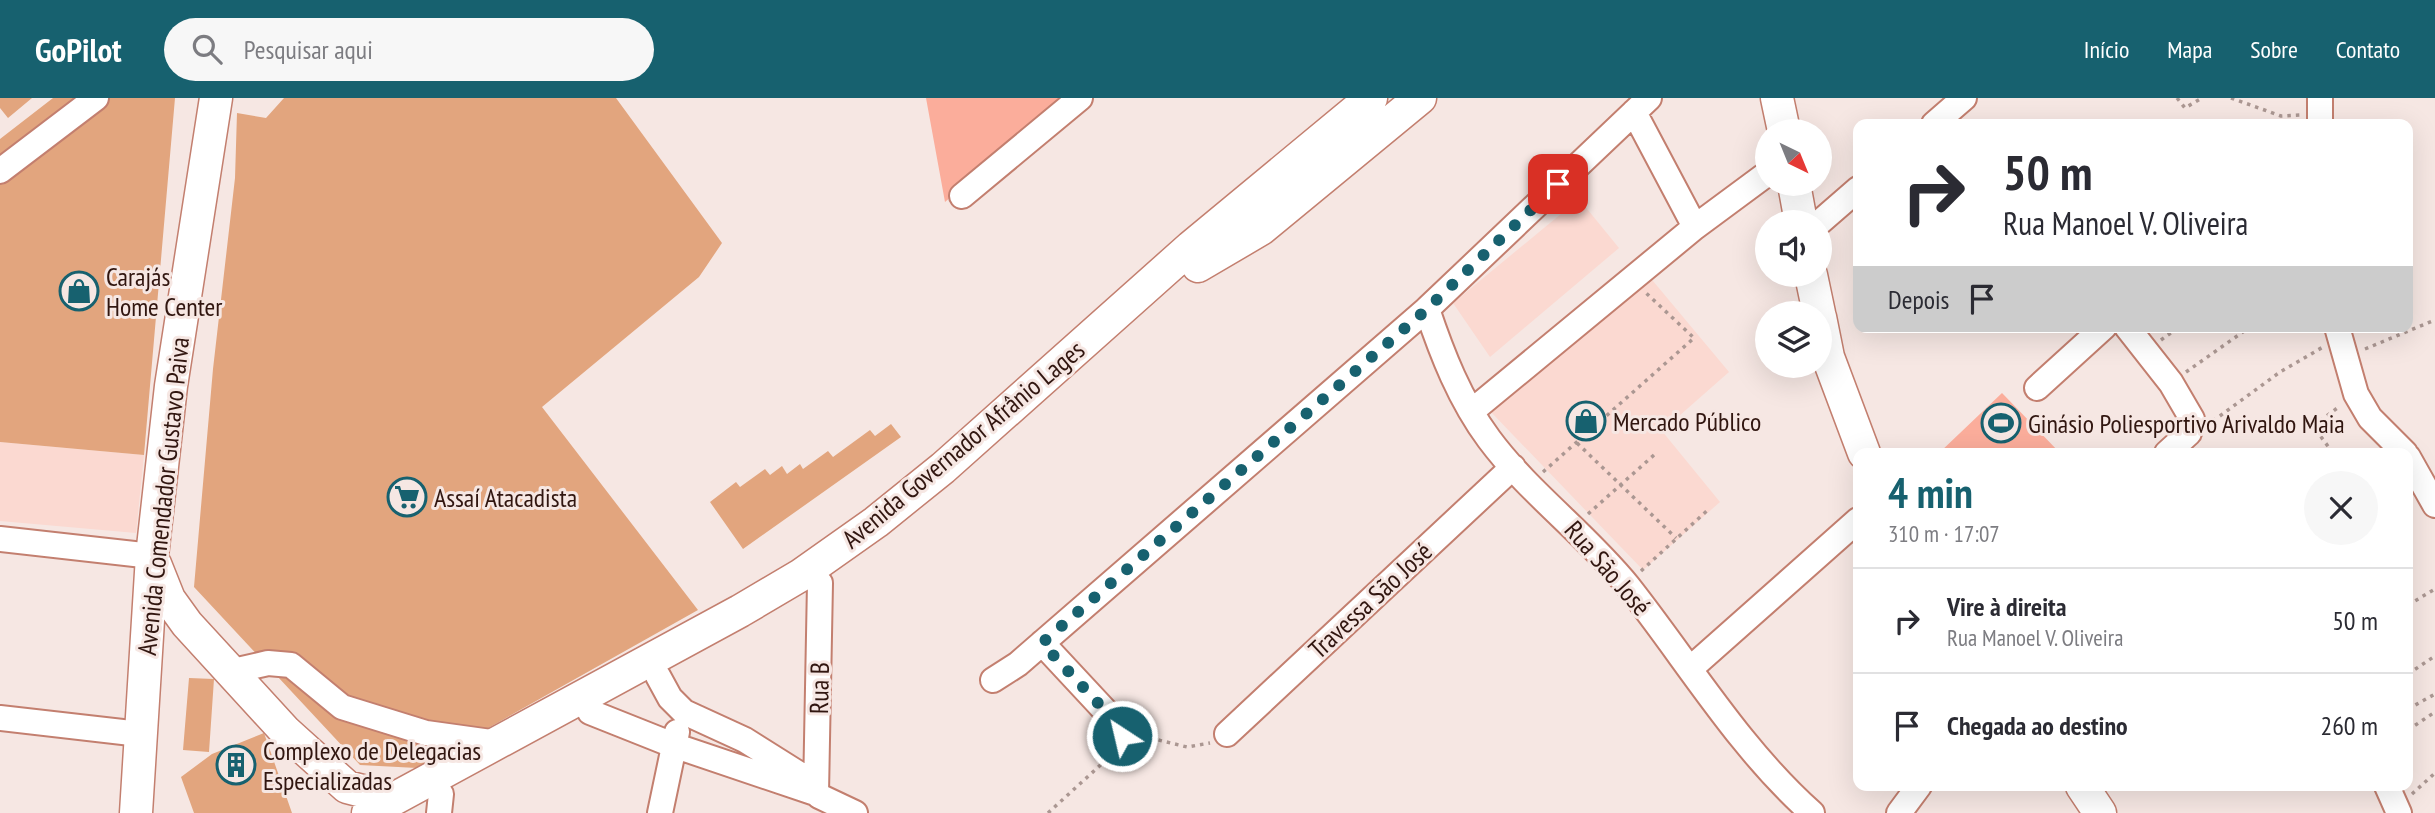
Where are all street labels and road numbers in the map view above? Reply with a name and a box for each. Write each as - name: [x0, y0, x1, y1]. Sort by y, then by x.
- street label: Avenida Governador Afrânio Lages: [835, 333, 1091, 555]
- street label: Avenida Comendador Gustavo Paiva: [130, 335, 196, 657]
- street label: Rua São José: [1558, 514, 1658, 622]
- street label: Travessa São José: [1302, 535, 1438, 665]
- street label: Rua B: [802, 662, 836, 714]

